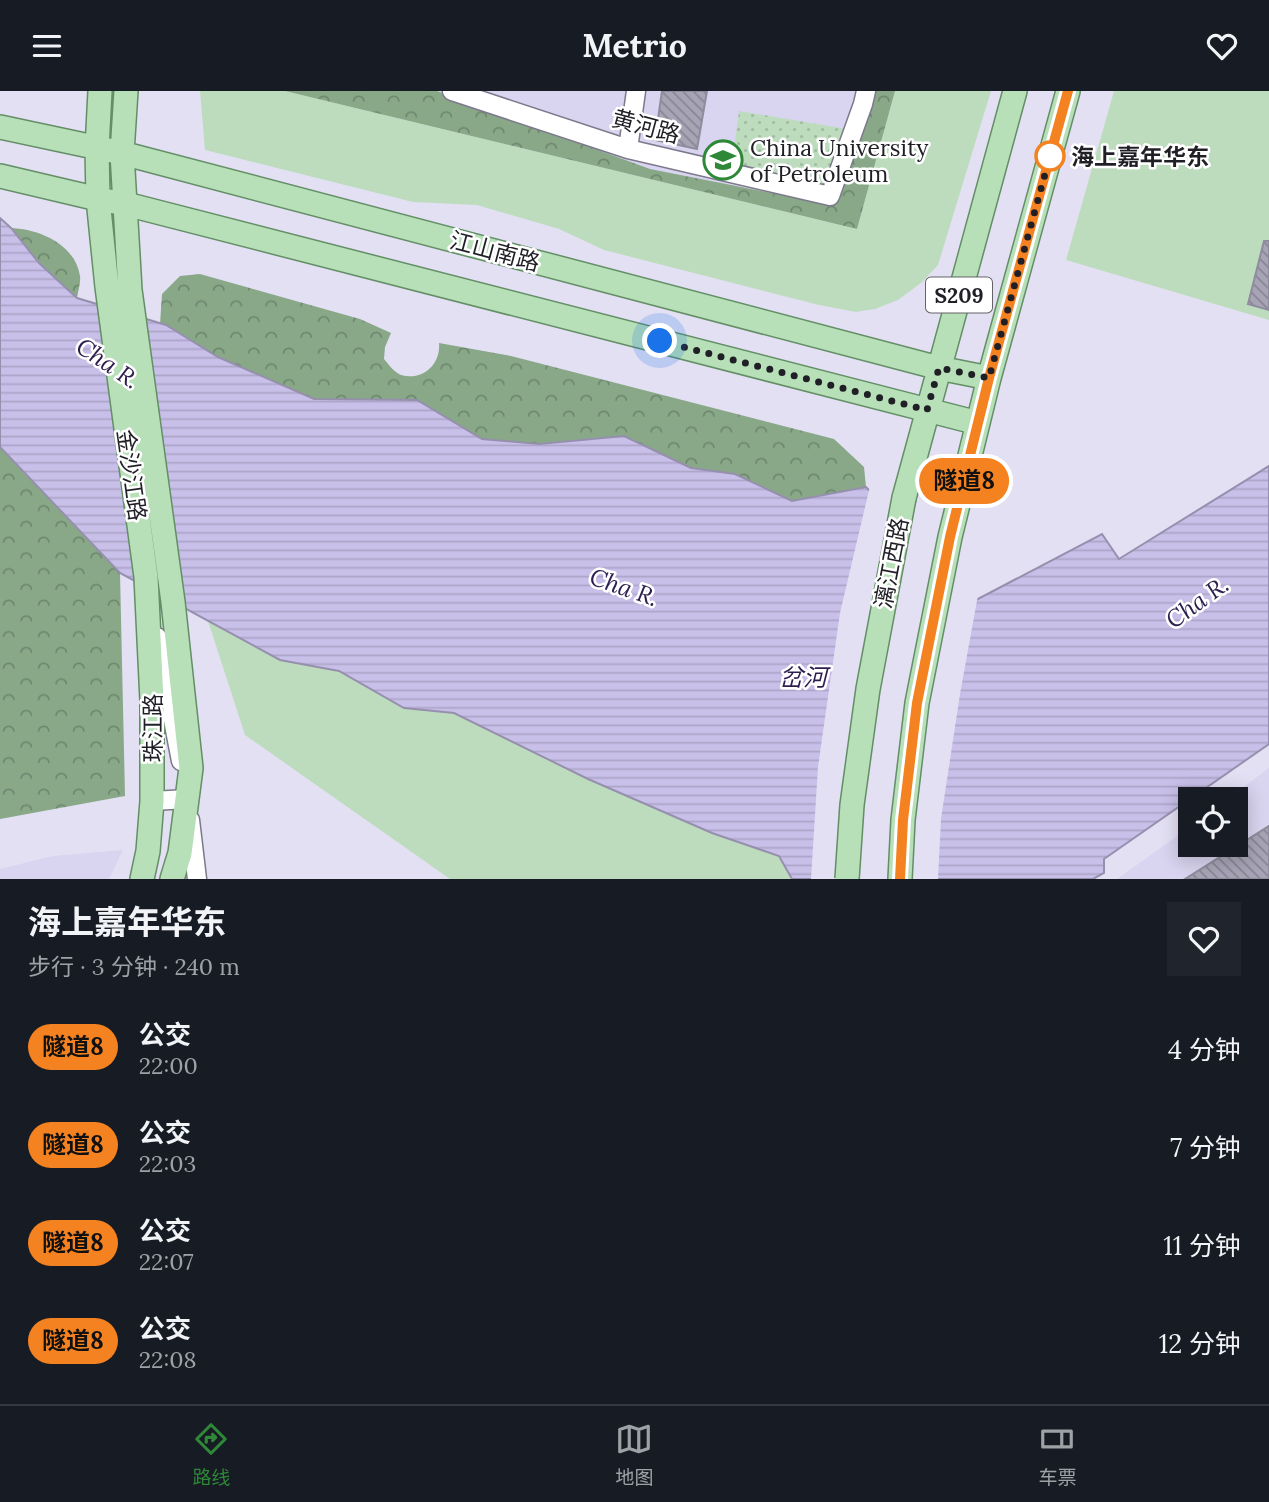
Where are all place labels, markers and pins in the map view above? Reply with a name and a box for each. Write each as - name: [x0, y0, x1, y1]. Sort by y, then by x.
- place label: China University of Petroleum: [750, 133, 929, 188]
- school or university icon: China University of Petroleum: [702, 139, 744, 181]
- marker: 海上嘉年华东: [1035, 141, 1065, 171]
- place label: 海上嘉年华东: [1071, 142, 1209, 171]

